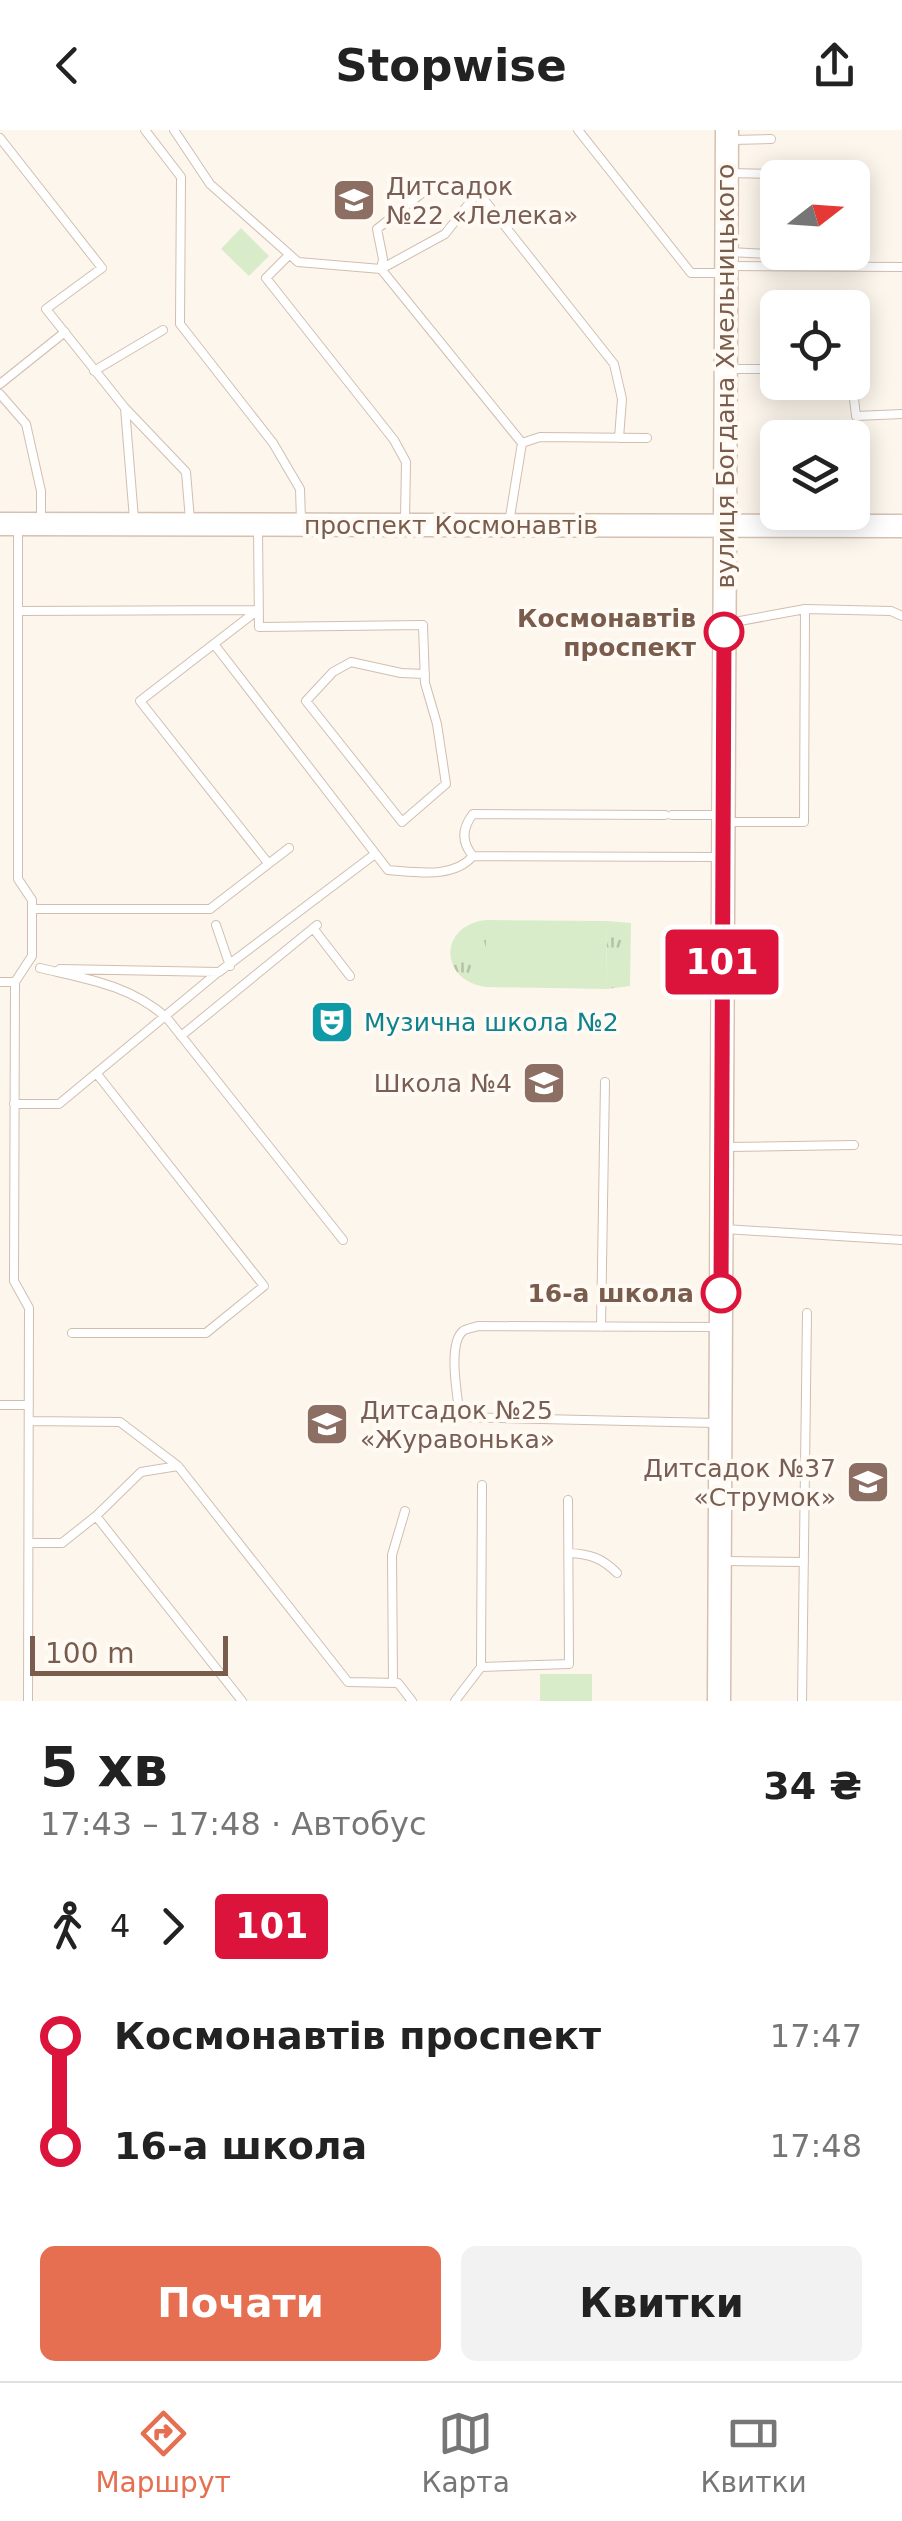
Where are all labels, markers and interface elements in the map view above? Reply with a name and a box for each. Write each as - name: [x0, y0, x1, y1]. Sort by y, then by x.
- icon: back: [40, 38, 95, 93]
- icon: share: [807, 38, 862, 93]
- text: Stopwise: [335, 39, 567, 92]
- north arrow: [760, 160, 870, 270]
- map controls: [760, 160, 870, 530]
- street label: вулиця Богдана Хмельницького: [711, 164, 740, 588]
- place label: Дитсадок №22 «Лелека»: [386, 172, 578, 230]
- school or university icon: Дитсадок №22 «Лелека»: [331, 177, 377, 223]
- button: locate: [760, 290, 870, 400]
- button: layers: [760, 420, 870, 530]
- street label: проспект Космонавтів: [304, 511, 598, 540]
- place label: Космонавтів проспект: [517, 604, 697, 662]
- marker: Космонавтів проспект: [705, 613, 743, 651]
- line badge: 101: [664, 930, 780, 994]
- text: 101: [685, 942, 759, 982]
- theatre icon: Музична школа №2: [309, 999, 355, 1045]
- place label: Музична школа №2: [364, 1008, 619, 1037]
- school or university icon: Школа №4: [521, 1060, 567, 1106]
- place label: Школа №4: [374, 1069, 512, 1098]
- marker: 16-а школа: [702, 1274, 740, 1312]
- place label: 16-а школа: [527, 1279, 694, 1308]
- place label: Дитсадок №25 «Журавонька»: [360, 1396, 555, 1454]
- school or university icon: Дитсадок №25 «Журавонька»: [304, 1401, 350, 1447]
- place label: Дитсадок №37 «Струмок»: [643, 1454, 836, 1512]
- school or university icon: Дитсадок №37 «Струмок»: [845, 1459, 891, 1505]
- scale bar: [30, 1631, 228, 1676]
- text: 100 m: [45, 1637, 135, 1670]
- text: 5 хв: [40, 1735, 168, 1799]
- text: 34 ₴: [763, 1764, 862, 1808]
- text: 17:43 – 17:48 · Автобус: [40, 1805, 427, 1843]
- icon: walk: [40, 1899, 95, 1954]
- icon: forward: [145, 1899, 200, 1954]
- text: 101: [235, 1906, 308, 1946]
- text: 4: [110, 1907, 130, 1945]
- text: Космонавтів проспект: [114, 2014, 601, 2058]
- text: 17:47: [770, 2017, 862, 2055]
- text: 16-а школа: [114, 2124, 367, 2168]
- text: 17:48: [770, 2127, 862, 2165]
- button: Почати: [40, 2246, 441, 2361]
- button: Квитки: [461, 2246, 862, 2361]
- tab: Маршрут: [95, 2406, 231, 2499]
- tab: Карта: [422, 2406, 510, 2499]
- tab: Квитки: [701, 2406, 807, 2499]

